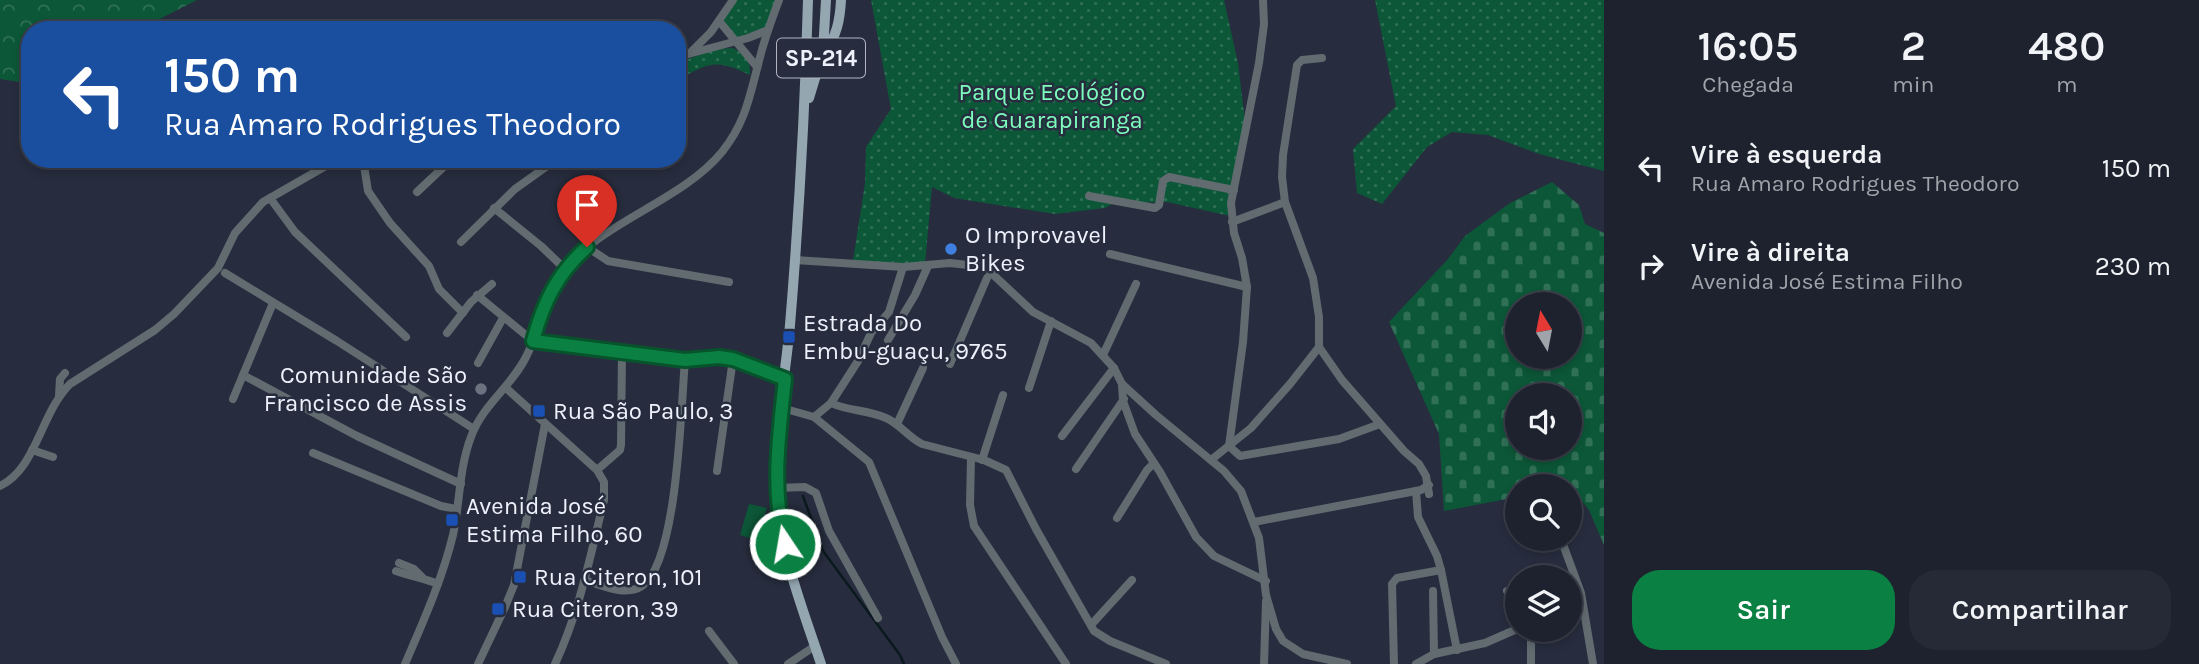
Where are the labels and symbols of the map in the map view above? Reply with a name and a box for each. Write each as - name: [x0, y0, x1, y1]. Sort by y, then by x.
- road number: SP-214: [777, 39, 865, 78]
- park label: Parque Ecológico de Guarapiranga: [959, 78, 1145, 134]
- pin: [557, 175, 617, 247]
- place label: O Improvavel Bikes: [965, 221, 1108, 277]
- marker: O Improvavel Bikes: [943, 241, 959, 257]
- north arrow: [1505, 292, 1582, 369]
- place label: Estrada Do Embu-guaçu, 9765: [803, 309, 1007, 365]
- marker: Estrada Do Embu-guaçu, 9765: [781, 329, 797, 345]
- place label: Comunidade São Francisco de Assis: [264, 361, 467, 417]
- marker: Comunidade São Francisco de Assis: [473, 381, 489, 397]
- place label: Rua São Paulo, 3: [553, 397, 733, 425]
- marker: Rua São Paulo, 3: [531, 403, 547, 419]
- place label: Avenida José Estima Filho, 60: [466, 492, 642, 548]
- position arrow: [748, 507, 822, 581]
- marker: Avenida José Estima Filho, 60: [444, 512, 460, 528]
- place label: Rua Citeron, 101: [534, 563, 702, 591]
- marker: Rua Citeron, 101: [512, 569, 528, 585]
- place label: Rua Citeron, 39: [512, 595, 678, 623]
- marker: Rua Citeron, 39: [490, 601, 506, 617]

